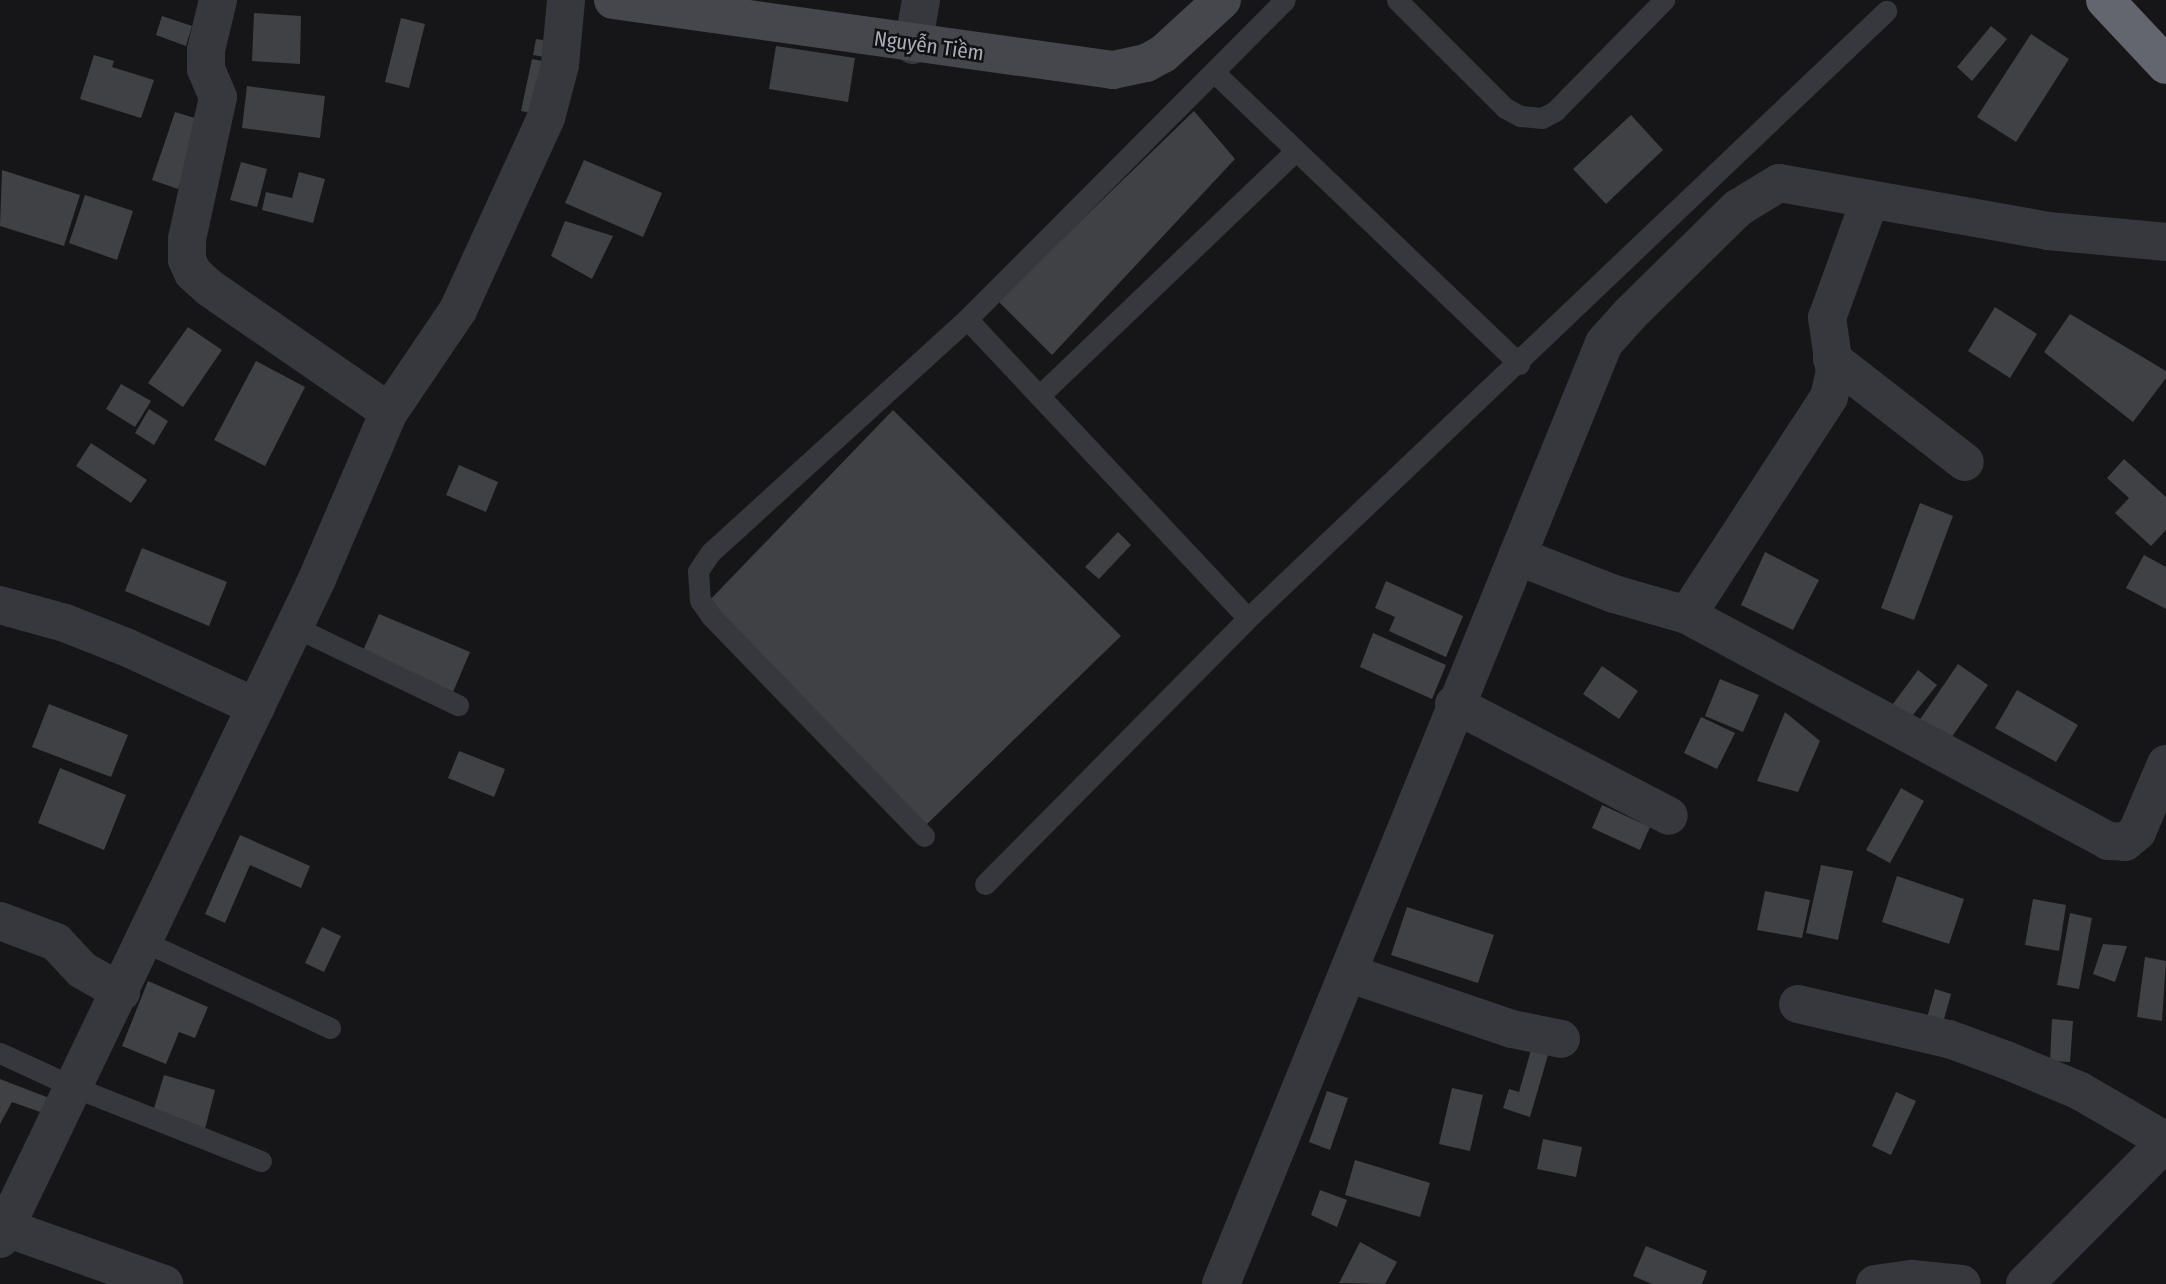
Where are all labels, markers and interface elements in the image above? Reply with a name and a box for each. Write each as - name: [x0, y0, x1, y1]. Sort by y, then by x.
- street label: Nguyễn Tiềm: [872, 26, 986, 66]

